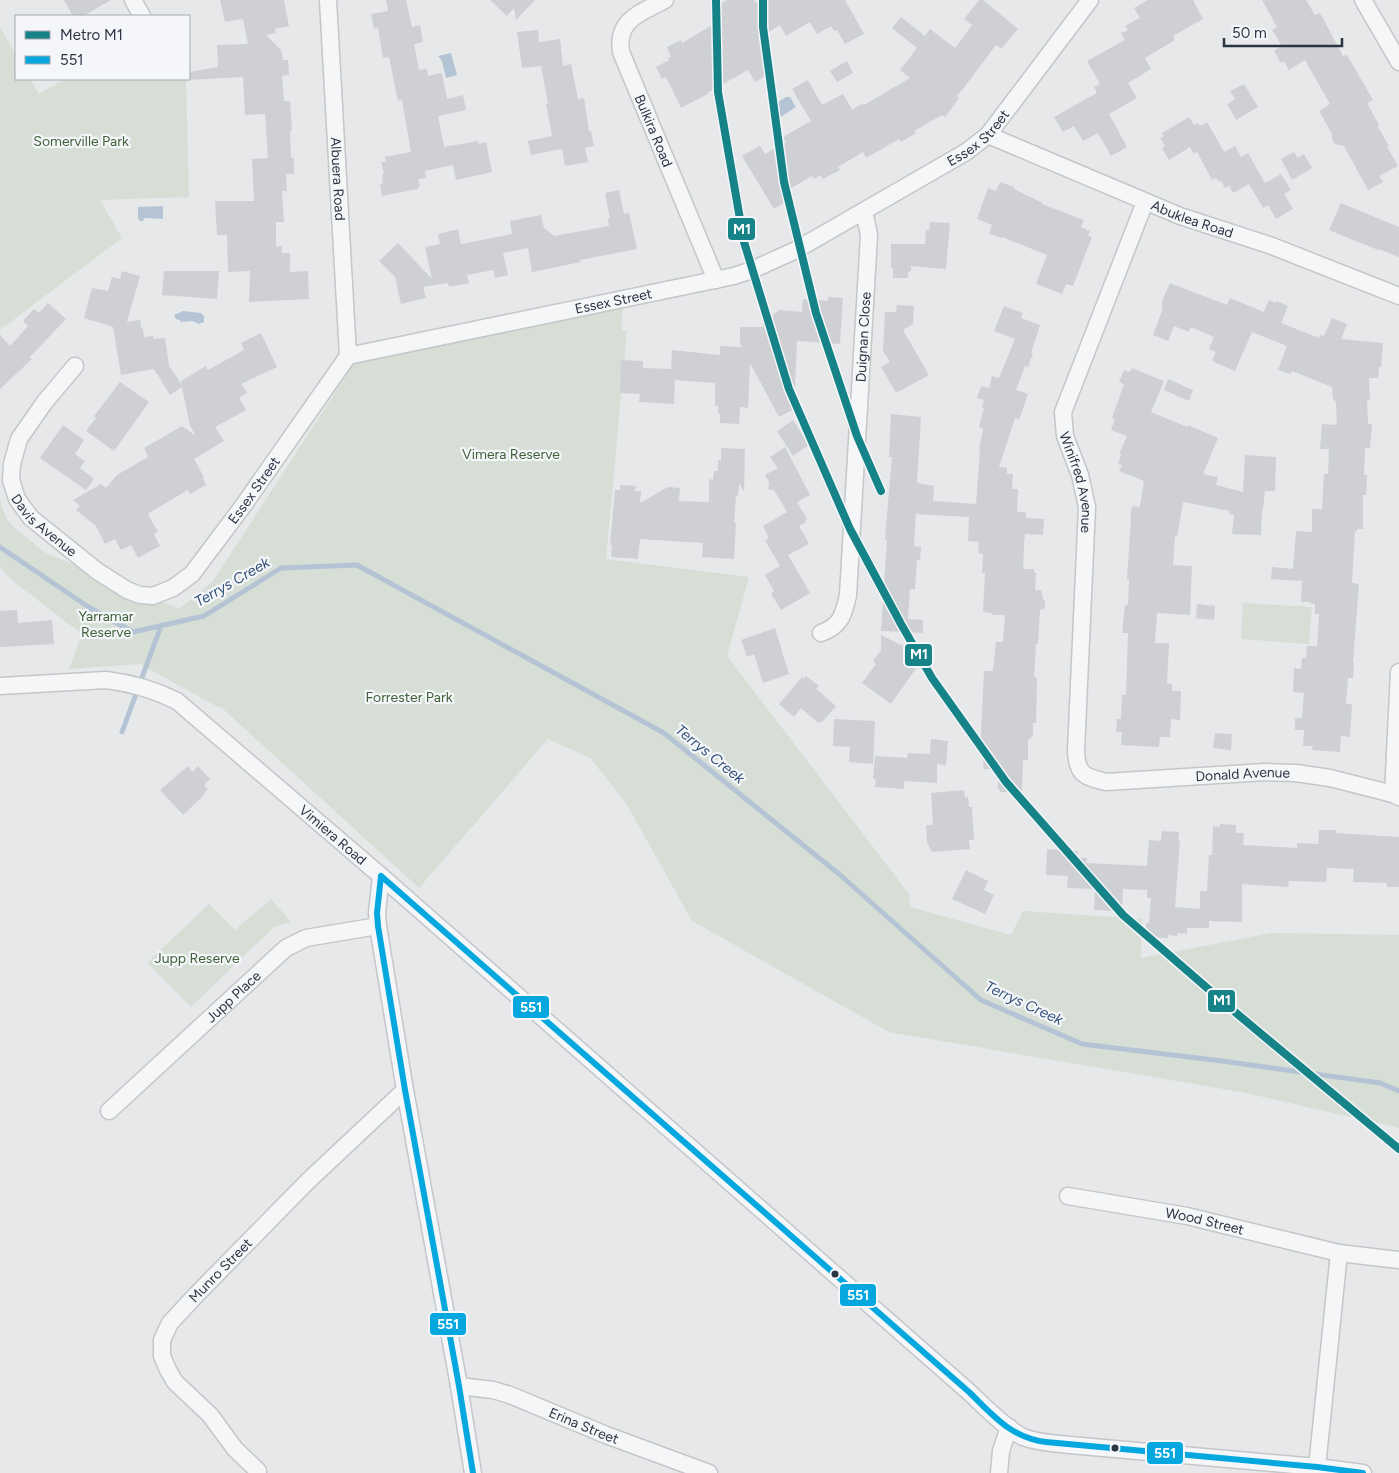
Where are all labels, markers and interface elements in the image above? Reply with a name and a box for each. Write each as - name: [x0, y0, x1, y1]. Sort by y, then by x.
- legend: [15, 15, 190, 80]
- scale bar: [1224, 15, 1342, 47]
- text: 50 m: [1232, 24, 1267, 42]
- text: Metro M1: [60, 26, 123, 44]
- text: 551: [60, 51, 83, 69]
- street label: Bulkira Road: [631, 92, 676, 170]
- street label: Essex Street: [944, 107, 1013, 170]
- park label: Somerville Park: [33, 133, 129, 150]
- street label: Albuera Road: [327, 136, 348, 221]
- street label: Abuklea Road: [1149, 197, 1235, 242]
- line badge: M1: [727, 217, 756, 241]
- text: M1: [733, 221, 751, 238]
- street label: Essex Street: [573, 285, 654, 318]
- street label: Duignan Close: [852, 291, 875, 383]
- street label: Winifred Avenue: [1055, 430, 1095, 534]
- park label: Vimera Reserve: [462, 446, 560, 463]
- street label: Essex Street: [225, 454, 284, 527]
- street label: Davis Avenue: [7, 491, 80, 561]
- water label: Terrys Creek: [191, 553, 273, 611]
- park label: Yarramar Reserve: [78, 608, 134, 641]
- line badge: M1: [904, 643, 933, 667]
- text: M1: [910, 646, 928, 663]
- park label: Forrester Park: [366, 689, 453, 706]
- water label: Terrys Creek: [672, 721, 749, 788]
- street label: Donald Avenue: [1195, 764, 1291, 785]
- street label: Vimiera Road: [295, 802, 370, 869]
- park label: Jupp Reserve: [154, 950, 240, 967]
- street label: Jupp Place: [203, 967, 265, 1026]
- water label: Terrys Creek: [982, 977, 1067, 1029]
- line badge: M1: [1207, 989, 1236, 1013]
- text: M1: [1213, 992, 1231, 1009]
- line badge: 551: [512, 995, 550, 1019]
- text: 551: [520, 999, 542, 1016]
- street label: Wood Street: [1164, 1205, 1246, 1239]
- street label: Munro Street: [186, 1235, 256, 1306]
- unlabelled marker: [830, 1269, 840, 1279]
- line badge: 551: [839, 1283, 877, 1307]
- text: 551: [847, 1287, 869, 1304]
- line badge: 551: [429, 1312, 467, 1336]
- text: 551: [437, 1316, 459, 1333]
- street label: Erina Street: [546, 1404, 621, 1448]
- line badge: 551: [1146, 1441, 1184, 1465]
- unlabelled marker: [1110, 1443, 1120, 1453]
- text: 551: [1154, 1445, 1176, 1462]

